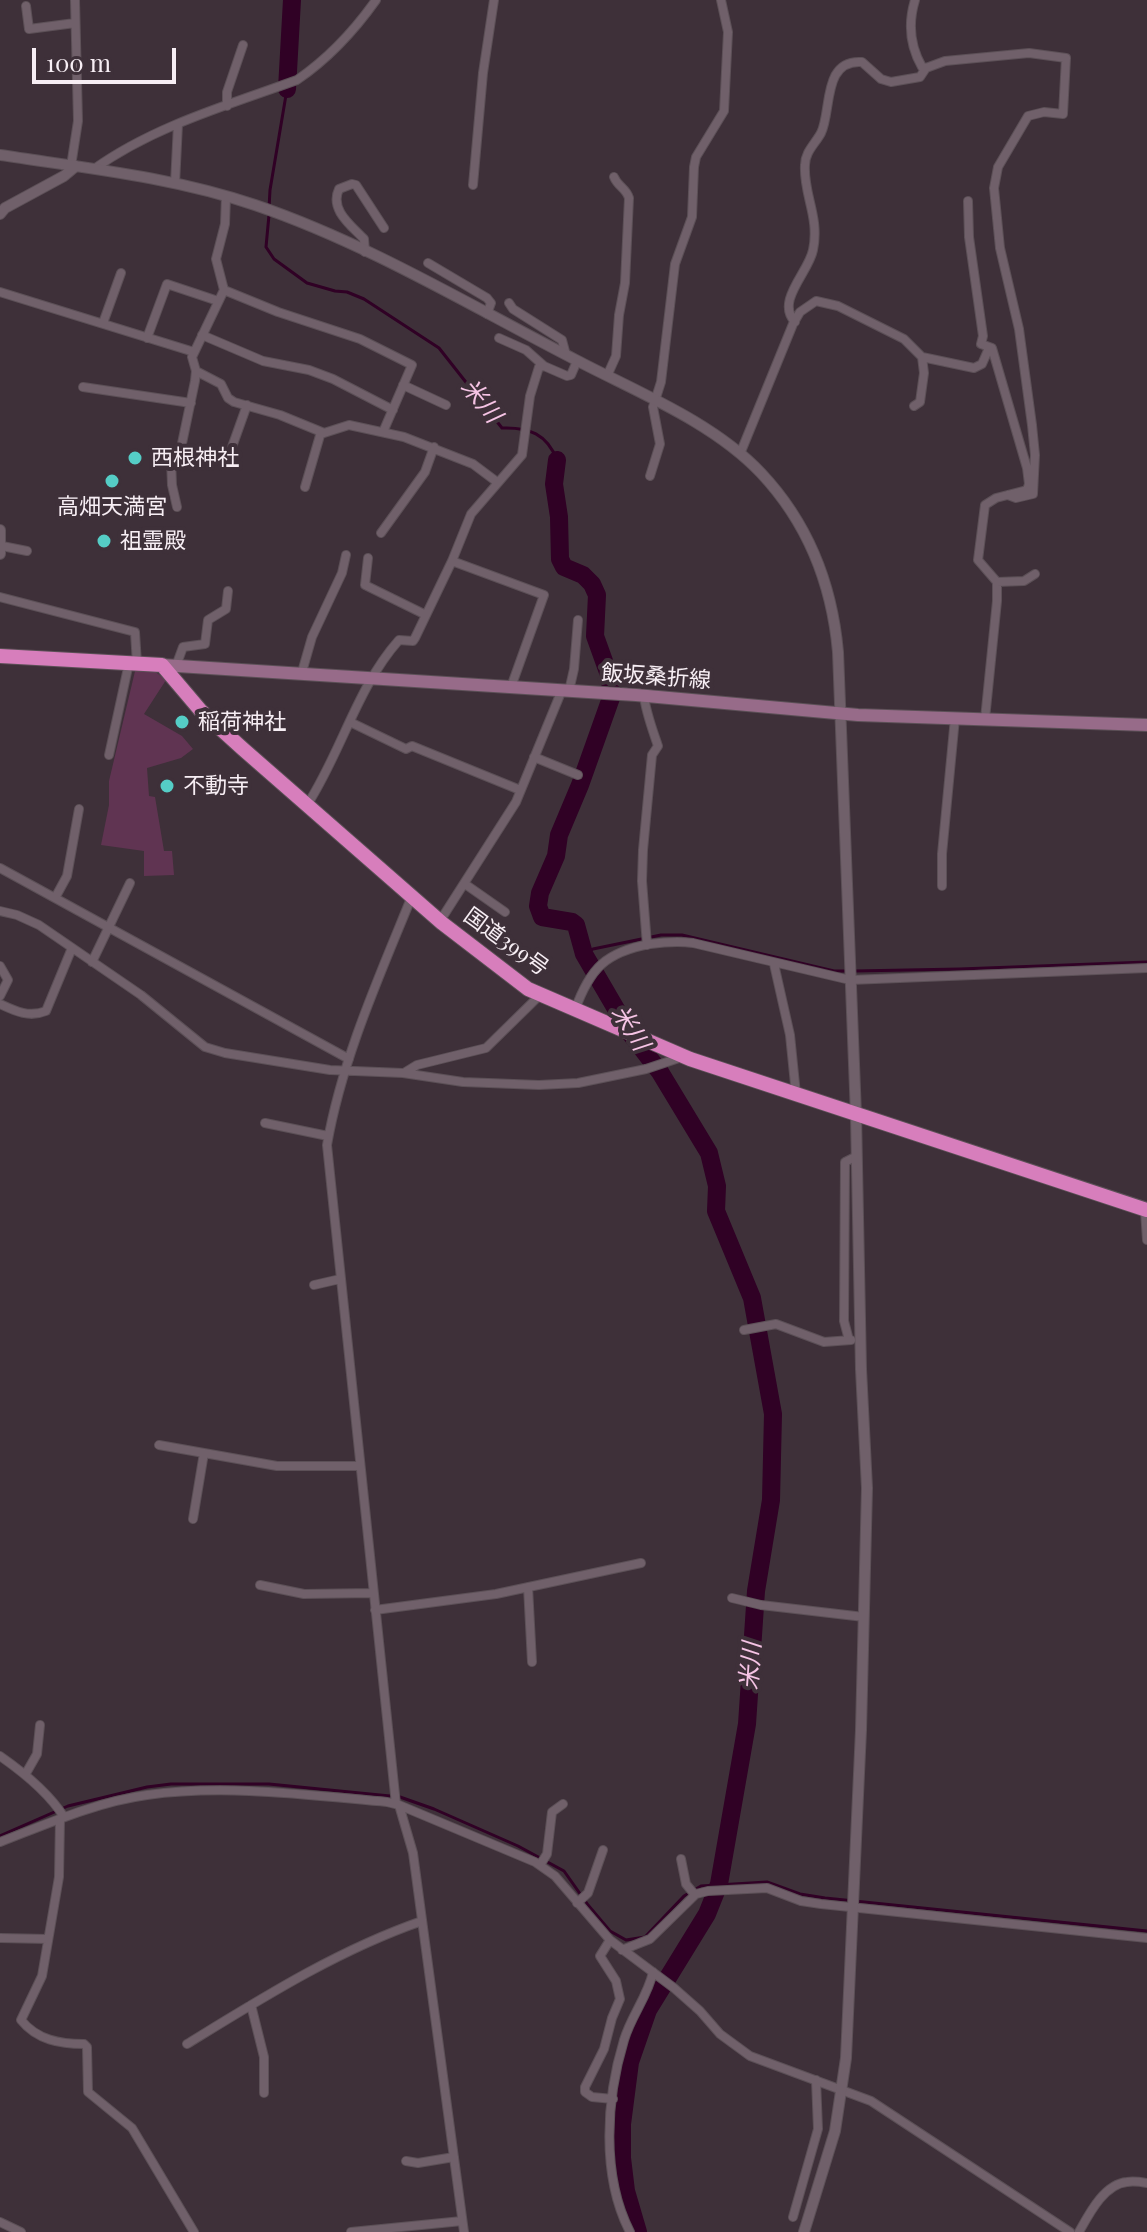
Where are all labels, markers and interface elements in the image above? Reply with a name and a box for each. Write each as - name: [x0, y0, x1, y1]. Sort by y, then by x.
- scale bar: [36, 32, 180, 82]
- text: 100 m: [46, 46, 111, 78]
- water label: 米川: [455, 373, 507, 429]
- place label: 西根神社: [151, 445, 239, 471]
- marker: 西根神社: [126, 449, 144, 467]
- marker: 高畑天満宮: [103, 472, 121, 490]
- place label: 高畑天満宮: [57, 494, 167, 520]
- place label: 祖霊殿: [120, 528, 186, 554]
- marker: 祖霊殿: [95, 532, 113, 550]
- street label: 飯坂桑折線: [600, 660, 712, 694]
- place label: 稲荷神社: [198, 709, 286, 735]
- marker: 稲荷神社: [173, 713, 191, 731]
- place label: 不動寺: [183, 773, 249, 799]
- marker: 不動寺: [158, 777, 176, 795]
- street label: 国道399号: [458, 902, 554, 982]
- water label: 米川: [605, 1000, 655, 1056]
- water label: 米川: [735, 1641, 767, 1691]

